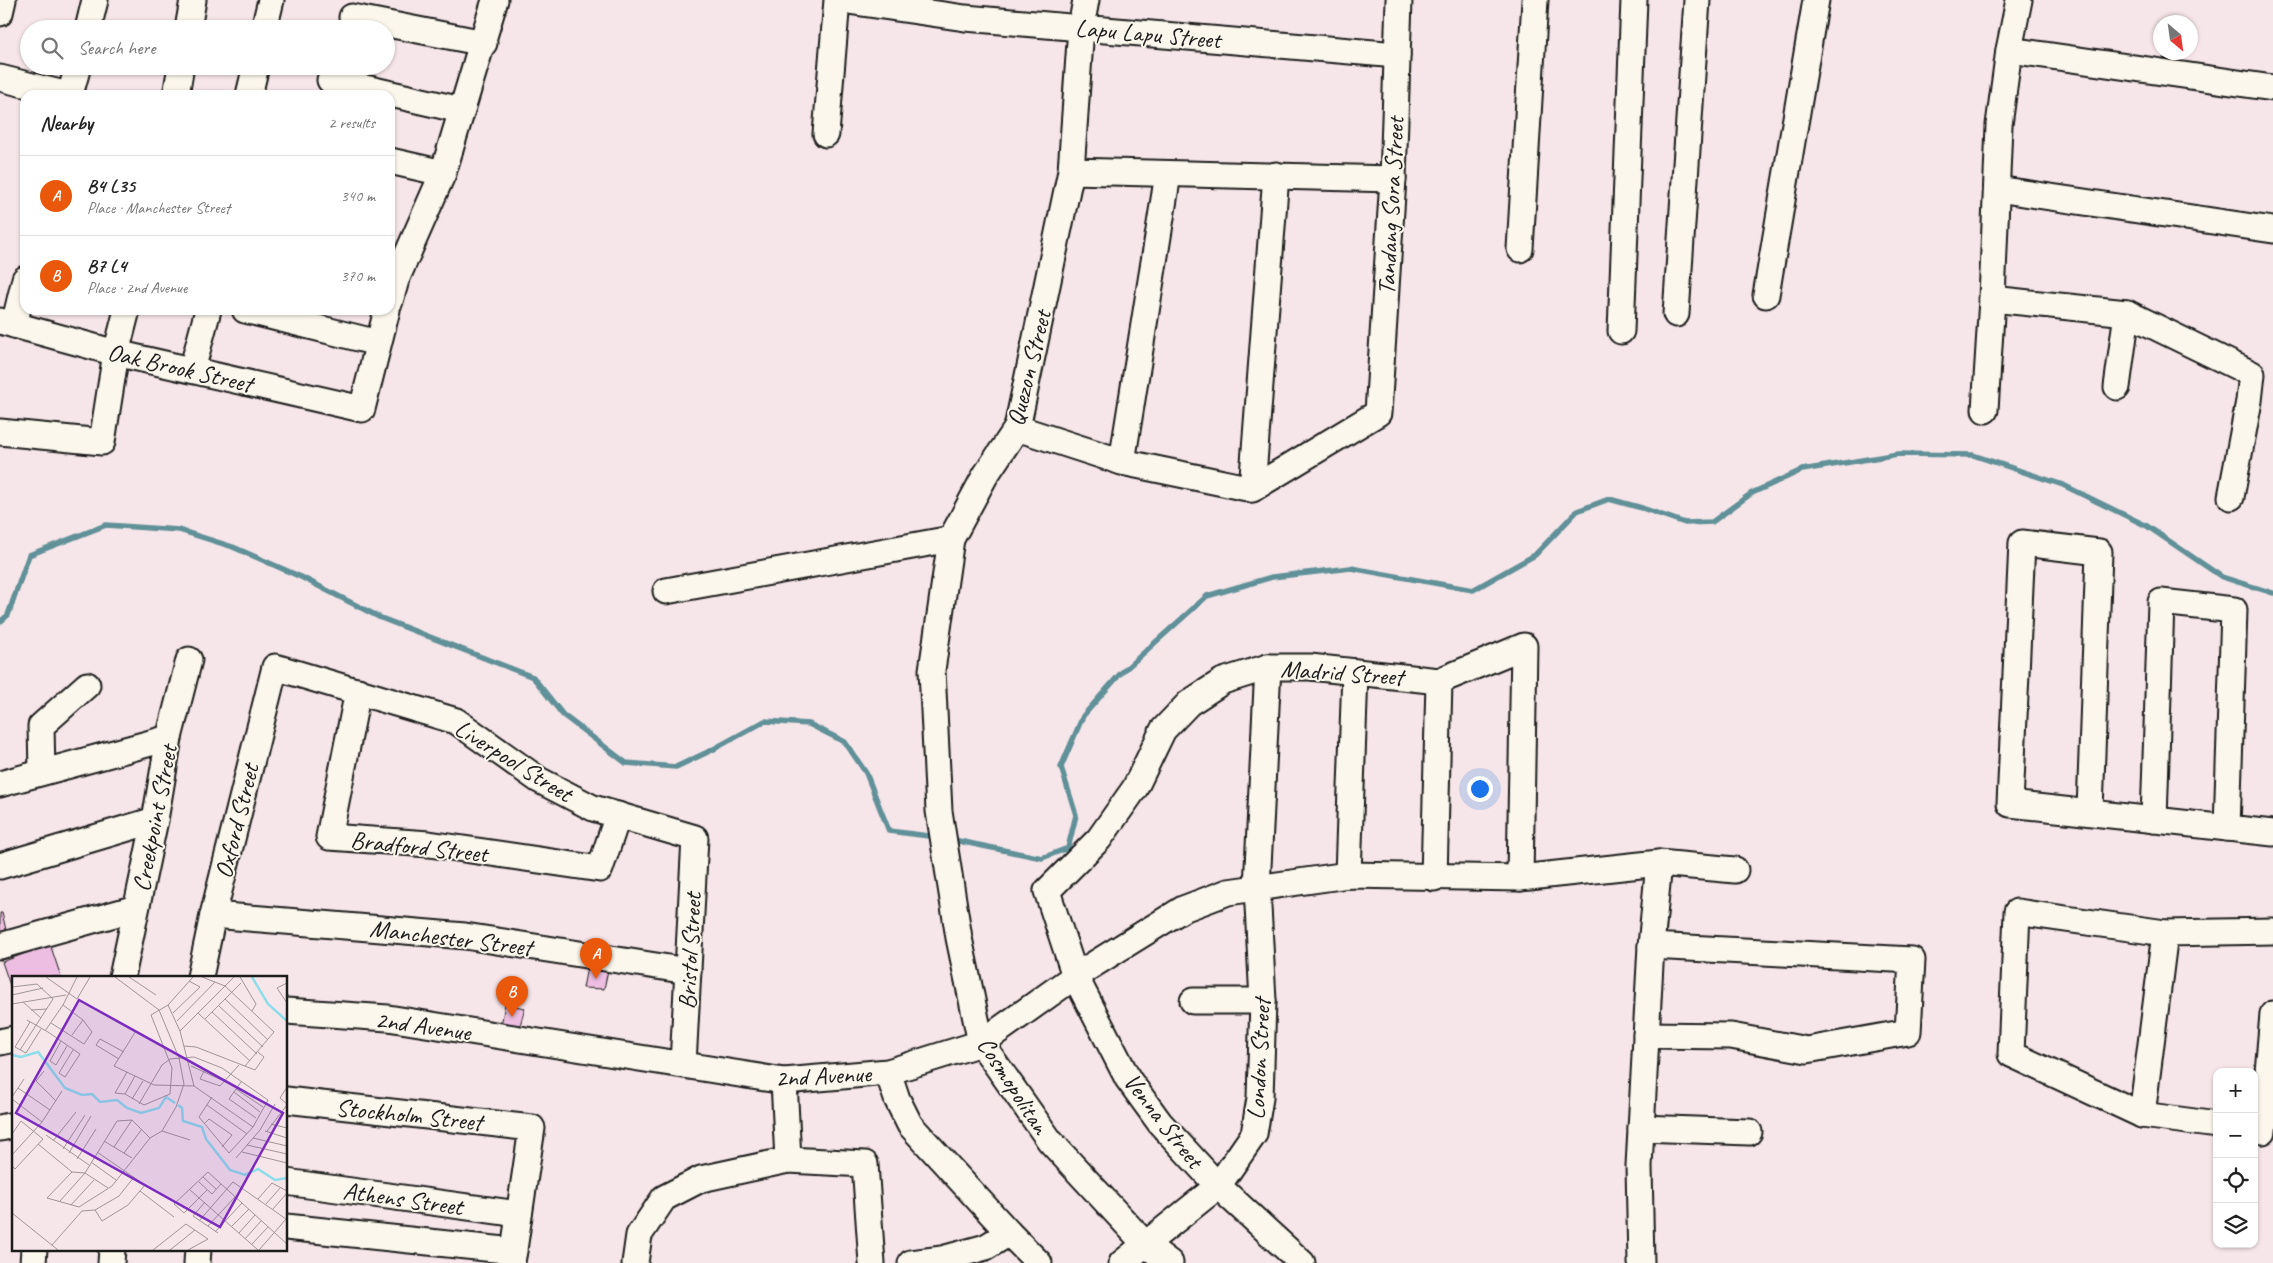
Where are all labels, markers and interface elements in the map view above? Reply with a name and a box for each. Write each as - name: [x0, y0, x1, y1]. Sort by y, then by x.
- street label: Lapu Lapu Street: [1074, 12, 1224, 57]
- north arrow: [2153, 15, 2198, 60]
- search box: [20, 20, 395, 75]
- icon: search: [38, 34, 66, 62]
- text: Search here: [78, 36, 155, 60]
- text: Nearby: [40, 110, 93, 136]
- text: 2 results: [328, 113, 375, 133]
- street label: Tandang Sora Street: [1370, 113, 1412, 296]
- text: B4 L35: [87, 174, 135, 198]
- text: A: [52, 186, 60, 206]
- text: 340 m: [341, 186, 375, 206]
- text: Place · Manchester Street: [87, 198, 230, 218]
- text: B7 L4: [87, 254, 127, 278]
- text: B: [52, 266, 60, 286]
- text: 370 m: [341, 266, 375, 286]
- text: Place · 2nd Avenue: [87, 278, 187, 298]
- street label: Quezon Street: [999, 305, 1059, 429]
- street label: Oak Brook Street: [104, 336, 259, 401]
- street label: Madrid Street: [1280, 653, 1408, 693]
- street label: Liverpool Street: [449, 712, 580, 811]
- street label: Creekpoint Street: [125, 740, 185, 894]
- street label: Oxford Street: [207, 758, 267, 882]
- your location: [1467, 776, 1493, 802]
- street label: Bradford Street: [349, 824, 492, 870]
- street label: Bristol Street: [671, 889, 709, 1010]
- street label: Manchester Street: [368, 912, 537, 964]
- pin: A: [580, 938, 612, 979]
- inset map: [12, 976, 288, 1250]
- pin: B: [496, 976, 528, 1017]
- street label: London Street: [1240, 994, 1278, 1120]
- street label: 2nd Avenue: [373, 1003, 474, 1049]
- street label: Cosmopolitan: [970, 1031, 1057, 1142]
- street label: 2nd Avenue: [774, 1057, 874, 1094]
- street label: Venna Street: [1116, 1067, 1212, 1177]
- map controls: [2213, 1068, 2258, 1248]
- button: +: [2213, 1068, 2258, 1113]
- street label: Stockholm Street: [334, 1091, 487, 1139]
- button: −: [2213, 1113, 2258, 1158]
- button: locate: [2213, 1158, 2258, 1203]
- street label: Athens Street: [341, 1175, 467, 1224]
- button: layers: [2213, 1203, 2258, 1248]

